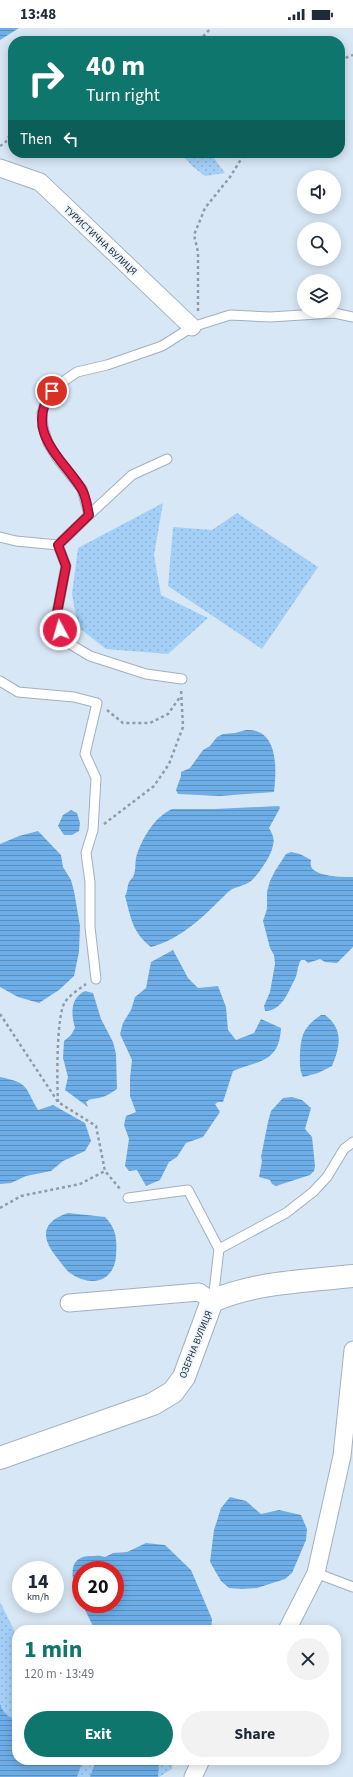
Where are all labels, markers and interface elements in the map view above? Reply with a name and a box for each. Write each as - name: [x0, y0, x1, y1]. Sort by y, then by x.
- text: 13:48: [20, 4, 56, 25]
- text: 40 m: [86, 46, 145, 86]
- icon: right: [20, 52, 72, 104]
- text: Turn right: [86, 83, 160, 108]
- icon: left: [60, 128, 82, 150]
- text: Then: [20, 129, 52, 150]
- map controls: [297, 170, 341, 318]
- button: sound: [297, 170, 341, 214]
- street label: ТУРИСТИЧНА ВУЛИЦЯ: [61, 203, 140, 278]
- button: search: [297, 222, 341, 266]
- button: layers: [297, 274, 341, 318]
- pin: [35, 374, 69, 408]
- icon: arrive: [41, 380, 63, 402]
- position arrow: [39, 609, 81, 651]
- street label: ОЗЕРНА ВУЛИЦЯ: [176, 1308, 216, 1380]
- speed limit sign: 20: [72, 1561, 124, 1613]
- text: 14: [27, 1568, 49, 1596]
- text: km/h: [27, 1590, 49, 1604]
- text: 1 min: [24, 1632, 82, 1667]
- button: close: [287, 1638, 329, 1680]
- text: 120 m · 13:49: [24, 1665, 94, 1683]
- button: Exit: [24, 1711, 173, 1757]
- button: Share: [181, 1711, 329, 1757]

